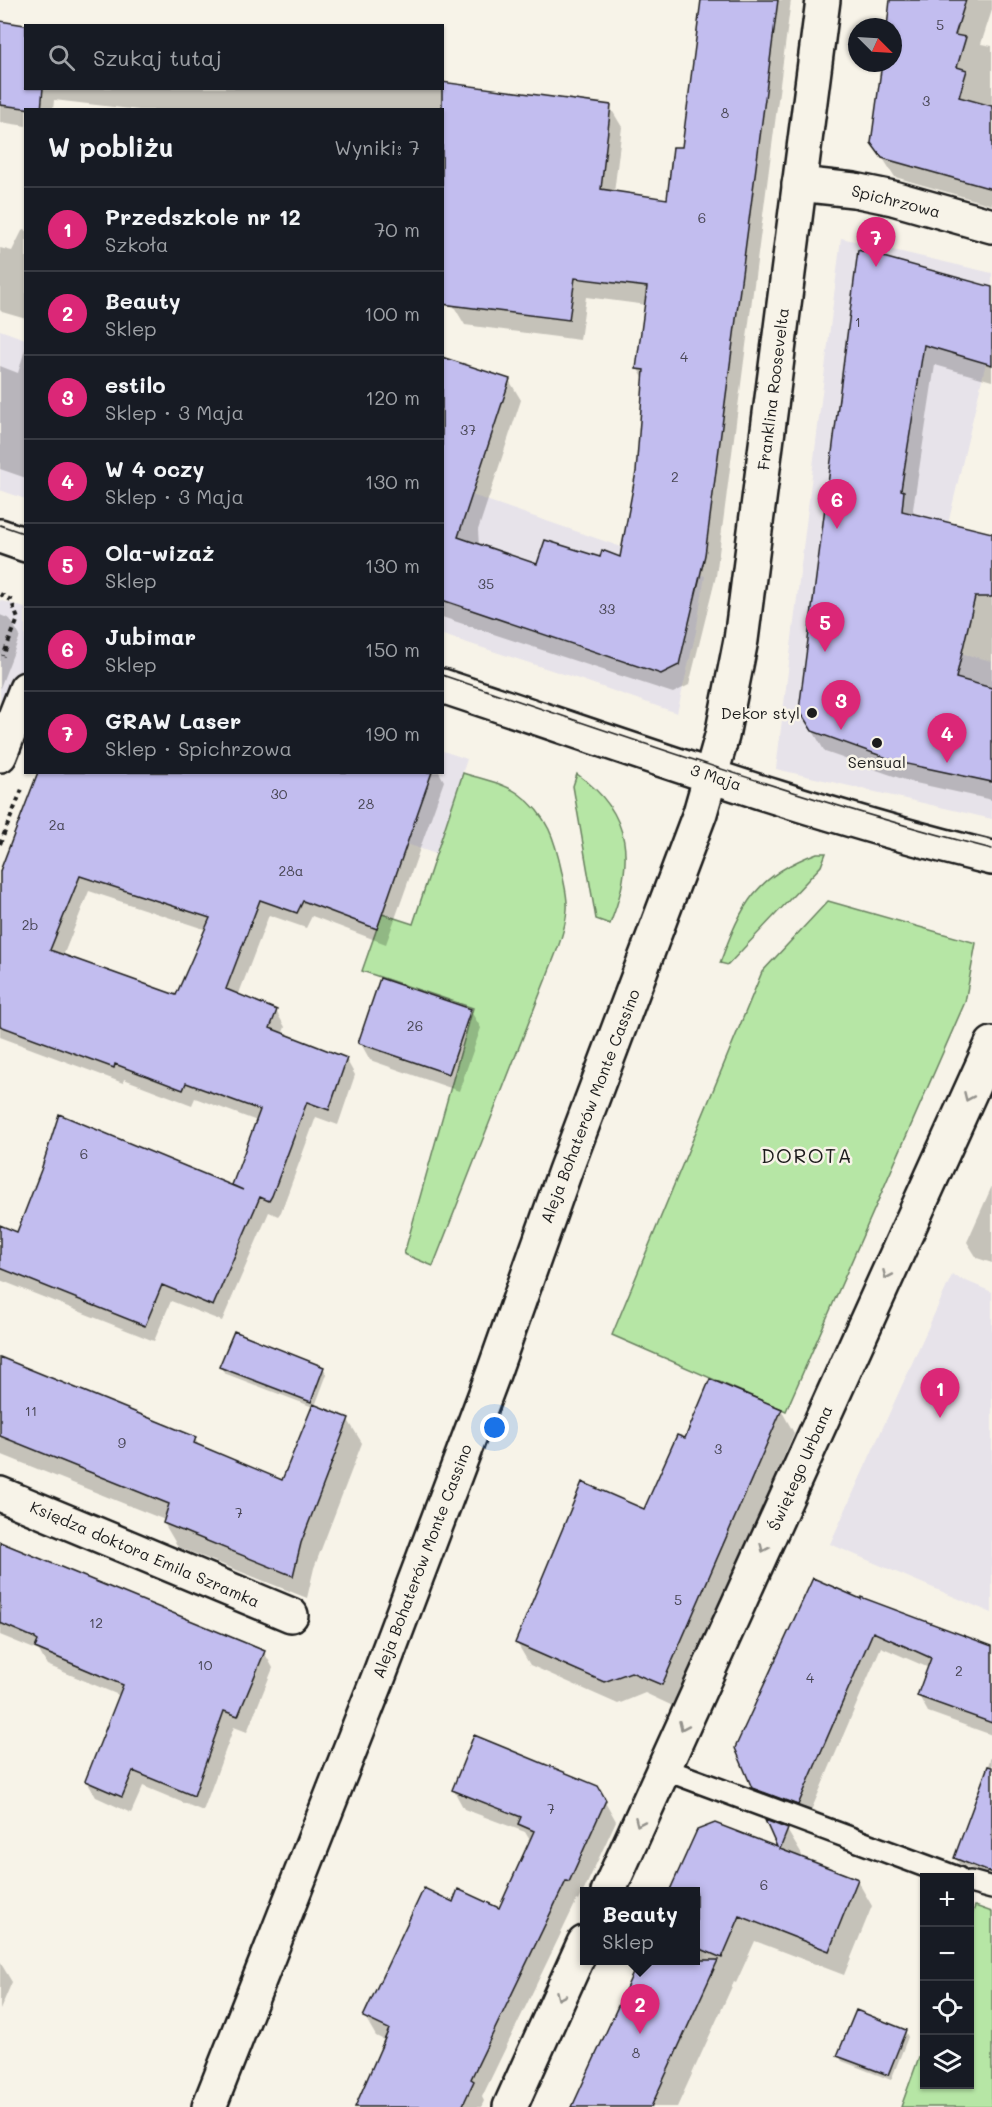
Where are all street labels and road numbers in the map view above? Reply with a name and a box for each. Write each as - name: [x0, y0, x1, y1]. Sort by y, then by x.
- street label: Spichrzowa: [849, 179, 943, 222]
- street label: Franklina Roosevelta: [752, 307, 793, 471]
- street label: 3 Maja: [688, 758, 744, 795]
- street label: Aleja Bohaterów Monte Cassino: [535, 986, 644, 1226]
- street label: Świętego Urbana: [763, 1402, 837, 1534]
- street label: Aleja Bohaterów Monte Cassino: [367, 1441, 476, 1681]
- street label: Księdza doktora Emila Szramka: [27, 1496, 263, 1612]

